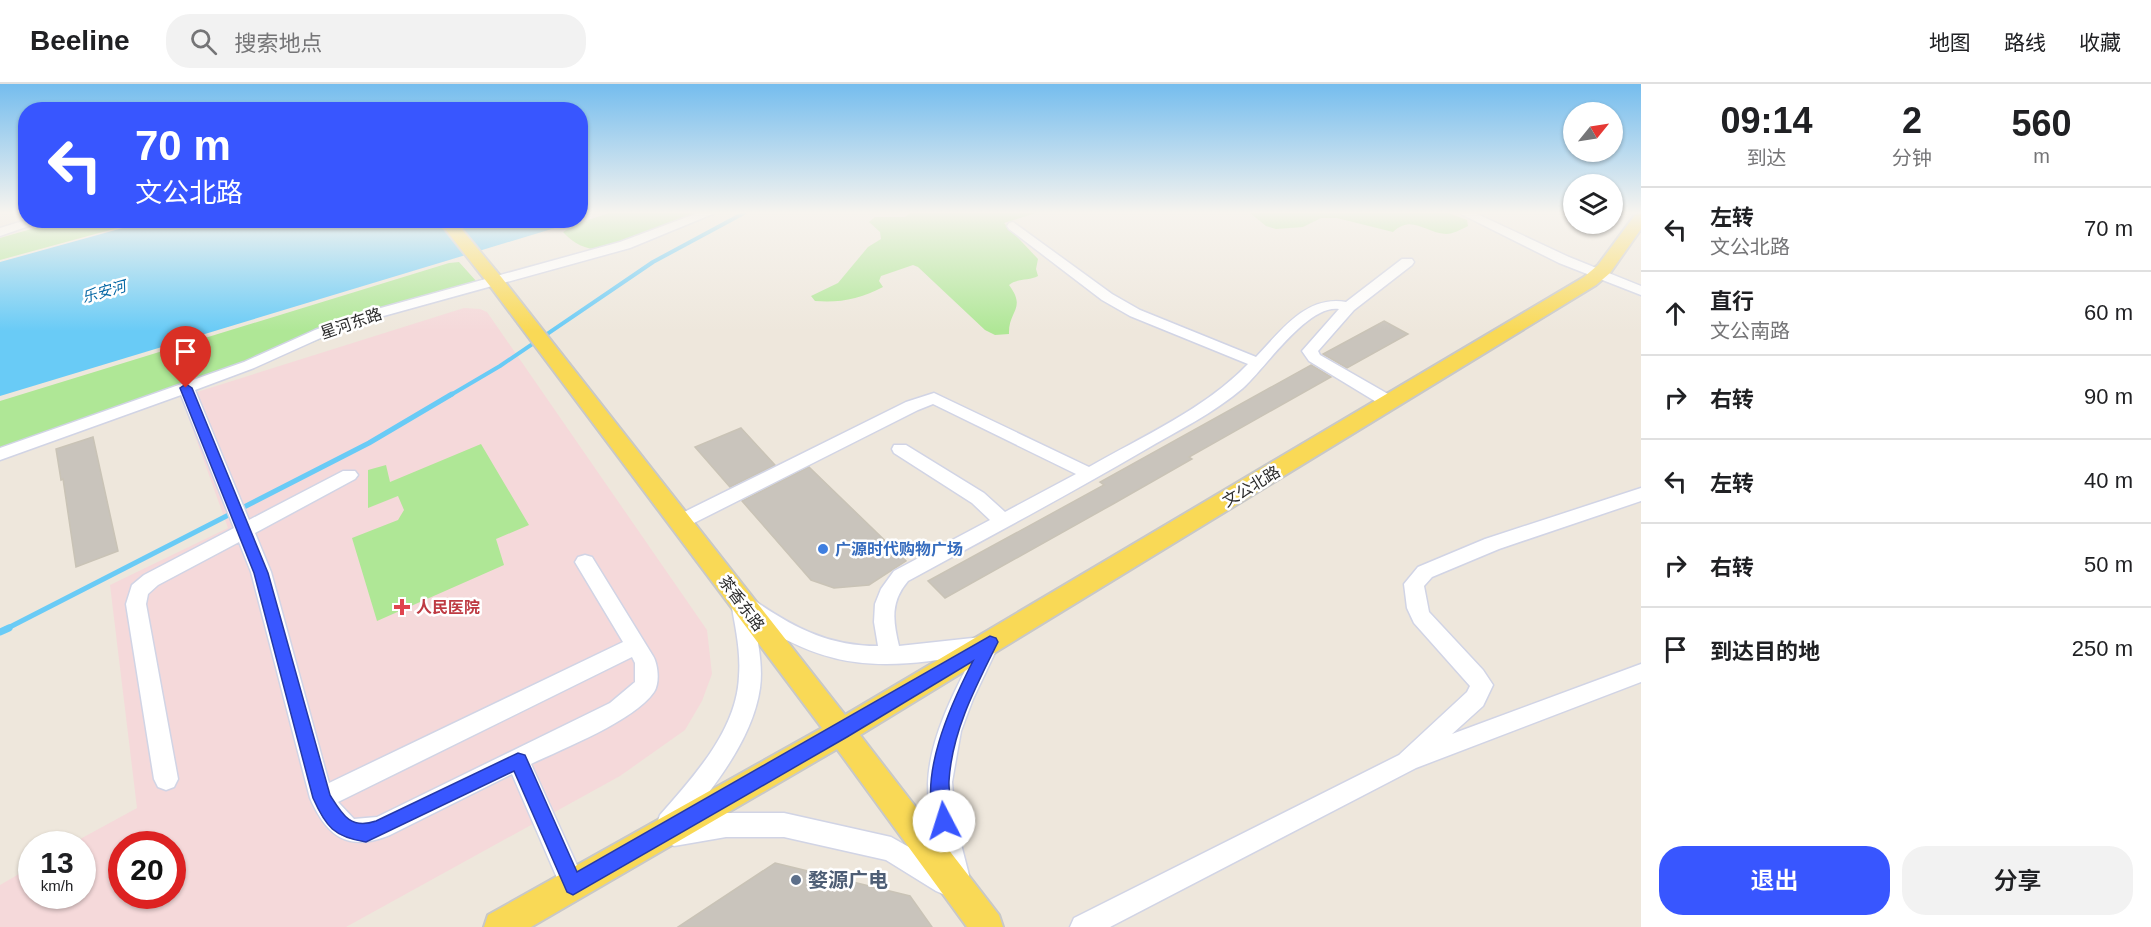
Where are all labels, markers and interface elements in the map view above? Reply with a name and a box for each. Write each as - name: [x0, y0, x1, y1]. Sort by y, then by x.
- search box: [166, 14, 586, 68]
- text: Beeline: [30, 25, 130, 56]
- icon: search: [187, 25, 220, 58]
- text: 搜索地点: [235, 31, 323, 56]
- text: 地图: [1929, 31, 1971, 54]
- text: 路线: [2004, 31, 2046, 54]
- text: 收藏: [2079, 31, 2121, 54]
- text: 09:14: [1720, 100, 1813, 141]
- text: 2: [1902, 100, 1922, 141]
- north arrow: [1563, 102, 1623, 162]
- map controls: [1563, 102, 1623, 234]
- text: 560: [2011, 103, 2072, 144]
- text: 70 m: [135, 122, 231, 169]
- icon: left: [36, 126, 114, 204]
- text: m: [2033, 145, 2050, 167]
- text: 到达: [1746, 147, 1786, 169]
- text: 分钟: [1892, 147, 1932, 169]
- button: layers: [1563, 174, 1623, 234]
- text: 文公北路: [135, 178, 243, 208]
- text: 左转: [1710, 205, 1754, 230]
- icon: left: [1659, 213, 1692, 246]
- text: 70 m: [2084, 216, 2133, 241]
- text: 文公北路: [1710, 236, 1790, 258]
- water label: 乐安河: [80, 276, 131, 306]
- text: 直行: [1710, 289, 1754, 314]
- icon: ahead: [1659, 297, 1692, 330]
- text: 60 m: [2084, 300, 2133, 325]
- street label: 星河东路: [318, 305, 384, 342]
- text: 文公南路: [1710, 320, 1790, 342]
- pin: [160, 326, 211, 388]
- icon: arrive: [169, 335, 202, 368]
- icon: right: [1659, 381, 1692, 414]
- text: 90 m: [2084, 384, 2133, 409]
- text: 右转: [1710, 387, 1754, 412]
- street label: 文公北路: [1219, 463, 1283, 510]
- icon: left: [1659, 465, 1692, 498]
- text: 40 m: [2084, 468, 2133, 493]
- text: 左转: [1710, 471, 1754, 496]
- place label: 广源时代购物广场: [835, 540, 963, 558]
- marker: 广源时代购物广场: [816, 542, 830, 556]
- icon: right: [1659, 549, 1692, 582]
- text: 50 m: [2084, 552, 2133, 577]
- text: 右转: [1710, 555, 1754, 580]
- street label: 茶香东路: [716, 573, 768, 634]
- marker: 人民医院: [393, 598, 411, 616]
- place label: 人民医院: [416, 599, 480, 616]
- icon: arrive: [1659, 633, 1692, 666]
- text: 250 m: [2072, 636, 2133, 661]
- text: 到达目的地: [1710, 639, 1820, 664]
- position arrow: [912, 789, 976, 853]
- speed limit sign: 20: [108, 831, 186, 909]
- text: 13: [40, 846, 74, 879]
- button: 退出: [1659, 846, 1890, 915]
- button: 分享: [1902, 846, 2133, 915]
- place label: 婺源广电: [808, 869, 888, 891]
- marker: 婺源广电: [789, 873, 803, 887]
- text: km/h: [41, 877, 73, 894]

